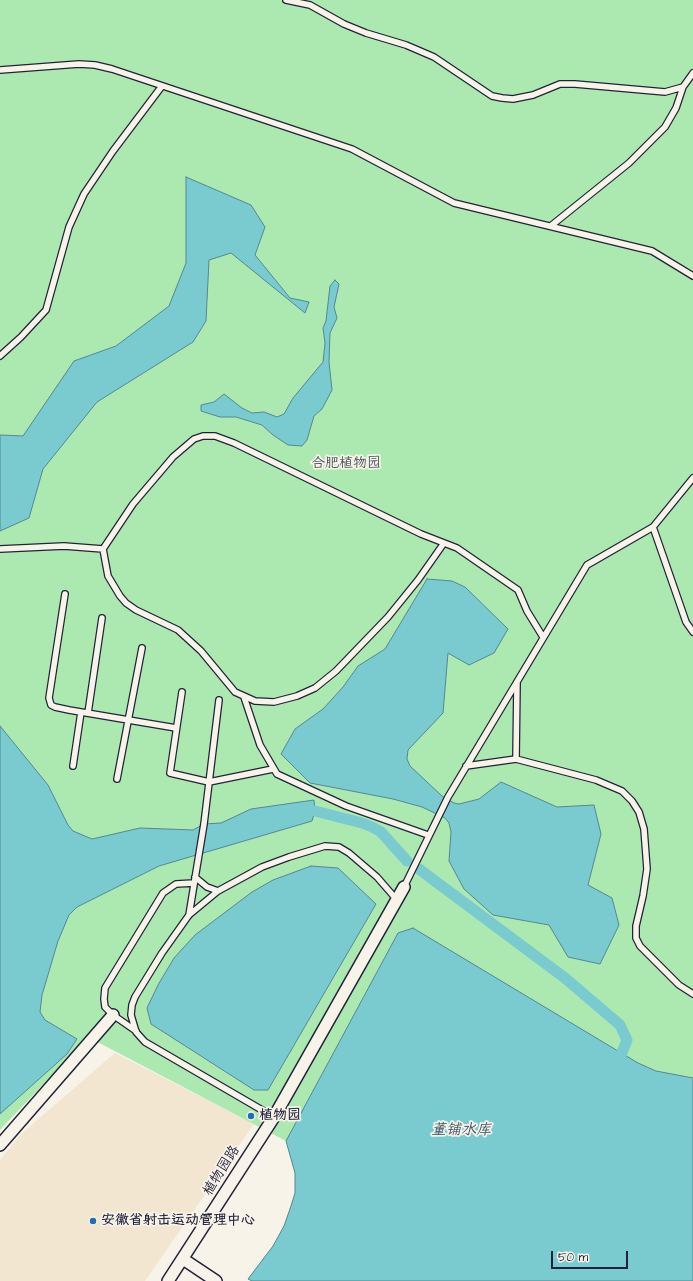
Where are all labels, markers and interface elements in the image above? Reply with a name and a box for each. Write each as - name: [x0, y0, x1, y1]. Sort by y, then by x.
- park label: 合肥植物园: [311, 456, 381, 472]
- place label: 植物园: [259, 1108, 301, 1124]
- marker: 植物园: [246, 1111, 256, 1121]
- water label: 董铺水库: [431, 1122, 491, 1140]
- street label: 植物园路: [200, 1143, 244, 1199]
- place label: 安徽省射击运动管理中心: [101, 1213, 255, 1229]
- marker: 安徽省射击运动管理中心: [88, 1216, 98, 1226]
- scale bar: [553, 1243, 630, 1269]
- text: 50 m: [558, 1249, 588, 1266]

